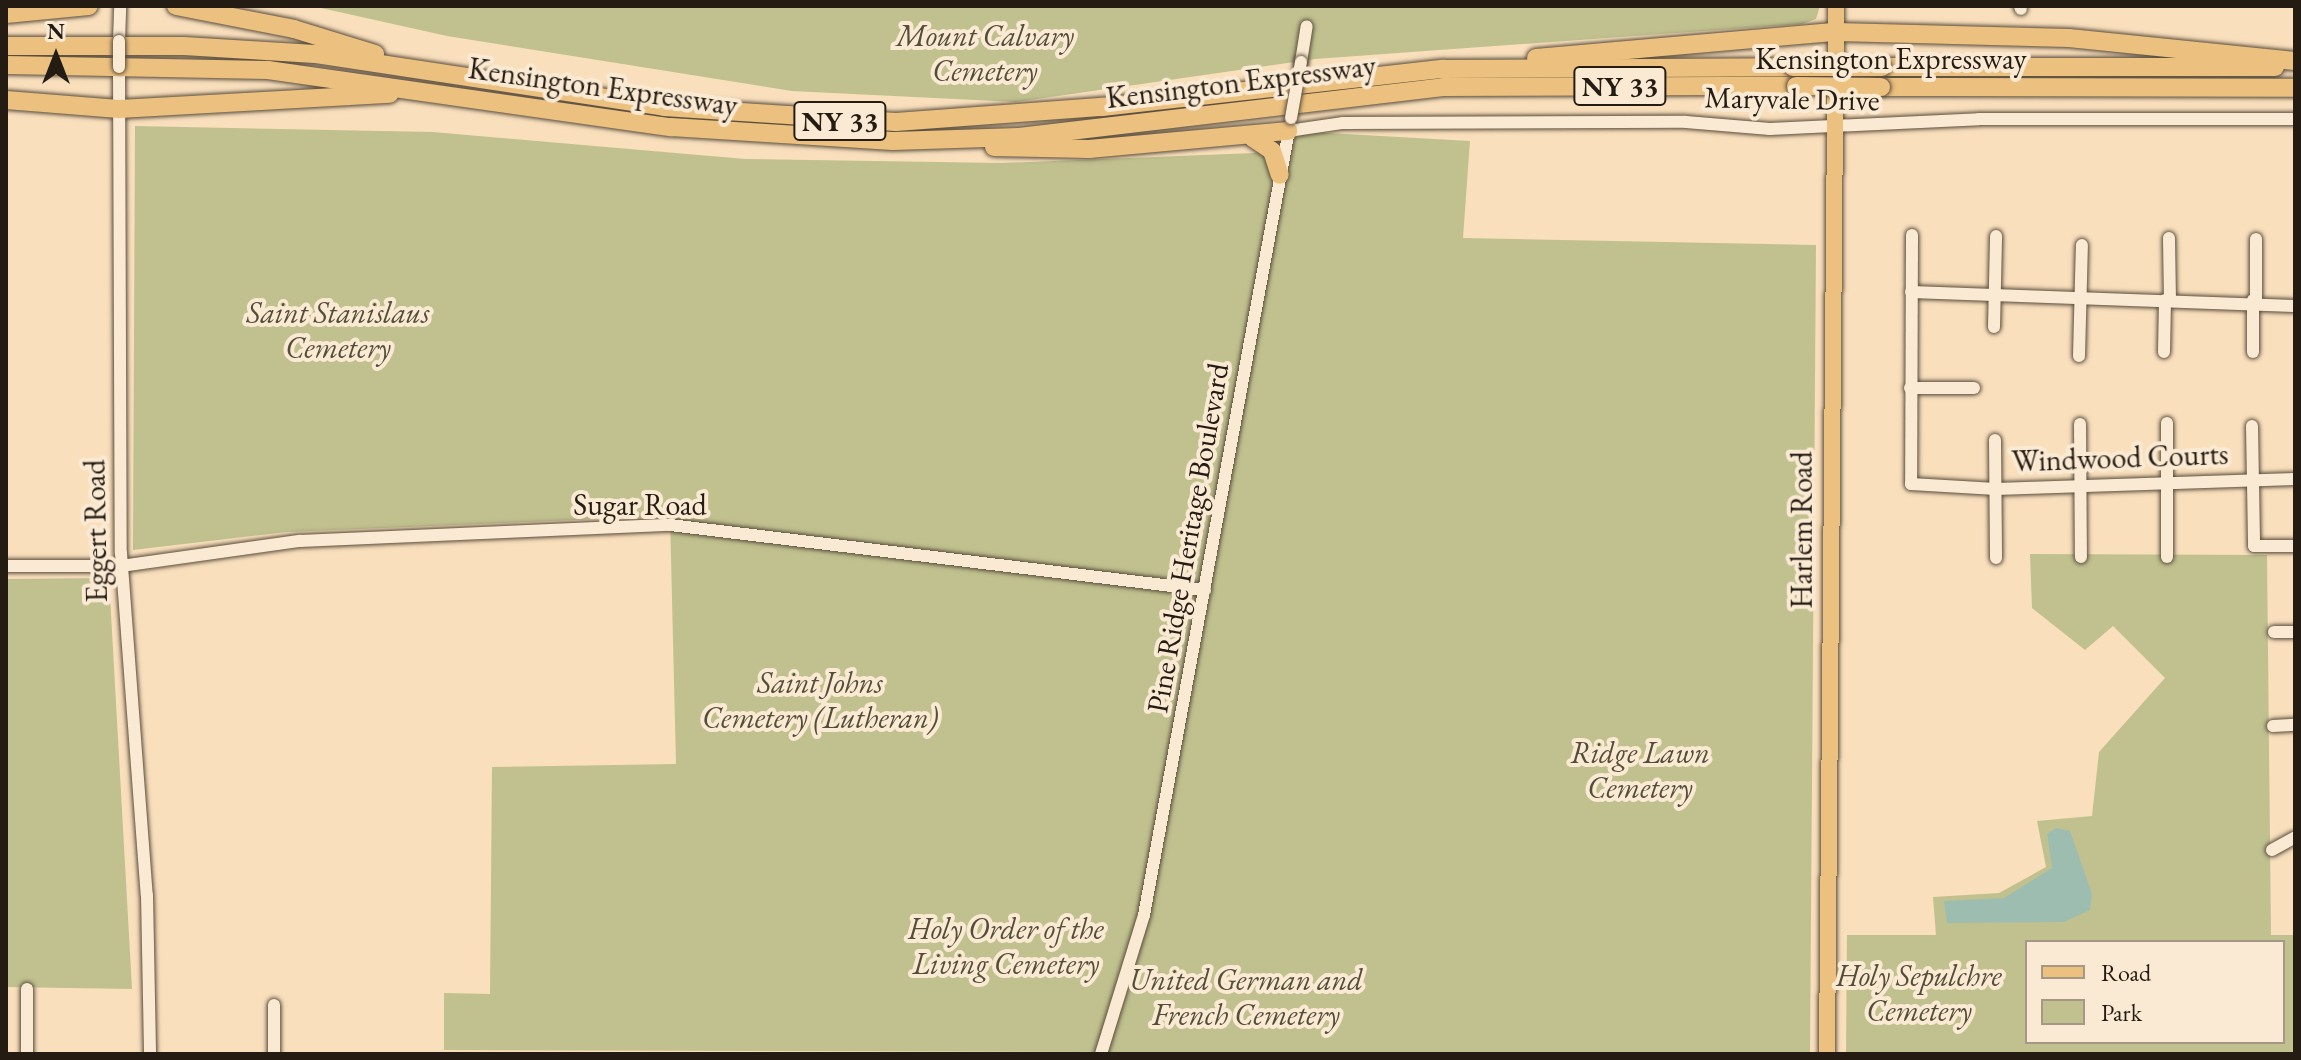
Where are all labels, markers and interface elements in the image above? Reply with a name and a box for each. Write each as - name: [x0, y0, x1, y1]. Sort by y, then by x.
- north arrow: [16, 16, 96, 96]
- text: N: [47, 17, 65, 46]
- park label: Mount Calvary Cemetery: [896, 18, 1074, 88]
- street label: Kensington Expressway: [1755, 41, 2027, 77]
- street label: Kensington Expressway: [1104, 48, 1378, 116]
- street label: Kensington Expressway: [466, 50, 740, 124]
- road number: NY 33: [1572, 62, 1668, 110]
- street label: Maryvale Drive: [1704, 79, 1880, 119]
- road number: NY 33: [792, 97, 888, 145]
- park label: Saint Stanislaus Cemetery: [247, 295, 429, 366]
- street label: Pine Ridge Heritage Boulevard: [1139, 360, 1237, 716]
- street label: Windwood Courts: [2011, 436, 2229, 480]
- street label: Harlem Road: [1784, 451, 1820, 609]
- street label: Eggert Road: [77, 459, 115, 603]
- street label: Sugar Road: [573, 487, 707, 523]
- park label: Saint Johns Cemetery (Lutheran): [702, 665, 938, 736]
- park label: Ridge Lawn Cemetery: [1570, 735, 1710, 806]
- park label: Holy Order of the Living Cemetery: [908, 911, 1104, 982]
- legend: [2025, 940, 2285, 1044]
- text: Road: [2101, 957, 2151, 988]
- park label: Holy Sepulchre Cemetery: [1836, 958, 2002, 1028]
- park label: United German and French Cemetery: [1129, 962, 1363, 1032]
- text: Park: [2101, 997, 2142, 1028]

